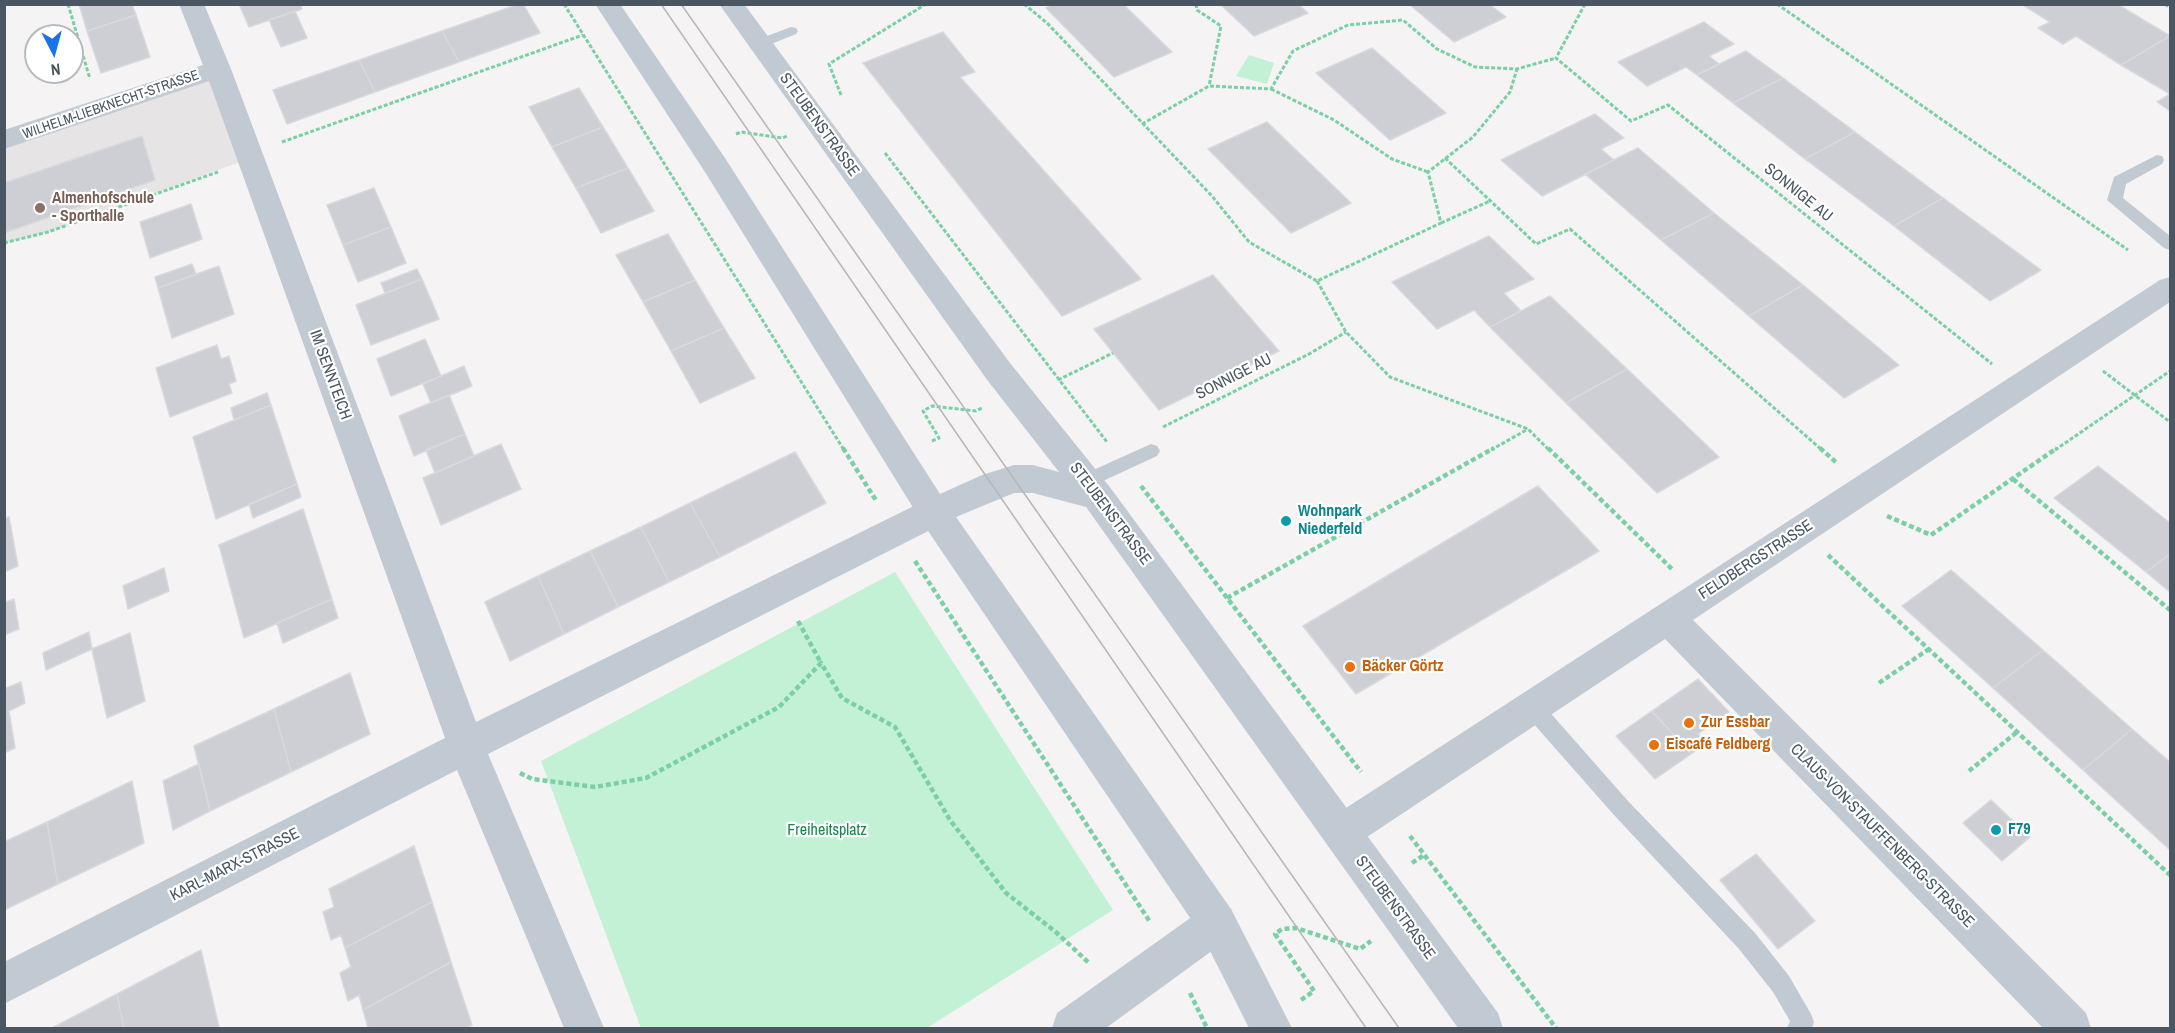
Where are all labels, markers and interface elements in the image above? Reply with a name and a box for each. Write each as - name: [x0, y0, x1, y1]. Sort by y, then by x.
- north arrow: [24, 24, 84, 84]
- street label: WILHELM-LIEBKNECHT-STRASSE: [21, 67, 201, 143]
- street label: STEUBENSTRASSE: [775, 70, 863, 180]
- street label: SONNIGE AU: [1760, 160, 1836, 226]
- place label: Almenhofschule - Sporthalle: [52, 189, 154, 227]
- marker: Almenhofschule - Sporthalle: [33, 201, 47, 215]
- street label: IM SENNTEICH: [305, 328, 355, 422]
- street label: SONNIGE AU: [1193, 350, 1275, 404]
- street label: STEUBENSTRASSE: [1065, 459, 1155, 569]
- place label: Wohnpark Niederfeld: [1298, 502, 1362, 540]
- marker: Wohnpark Niederfeld: [1279, 514, 1293, 528]
- street label: FELDBERGSTRASSE: [1695, 516, 1817, 604]
- place label: Bäcker Görtz: [1362, 657, 1444, 677]
- marker: Bäcker Görtz: [1343, 660, 1357, 674]
- place label: Zur Essbar: [1701, 713, 1770, 733]
- marker: Zur Essbar: [1682, 716, 1696, 730]
- place label: Eiscafé Feldberg: [1666, 735, 1770, 755]
- marker: Eiscafé Feldberg: [1647, 738, 1661, 752]
- street label: CLAUS-VON-STAUFFENBERG-STRASSE: [1786, 740, 1978, 932]
- place label: F79: [2008, 820, 2031, 840]
- park label: Freiheitsplatz: [787, 821, 867, 841]
- marker: F79: [1989, 823, 2003, 837]
- street label: KARL-MARX-STRASSE: [167, 824, 303, 906]
- street label: STEUBENSTRASSE: [1351, 853, 1439, 963]

